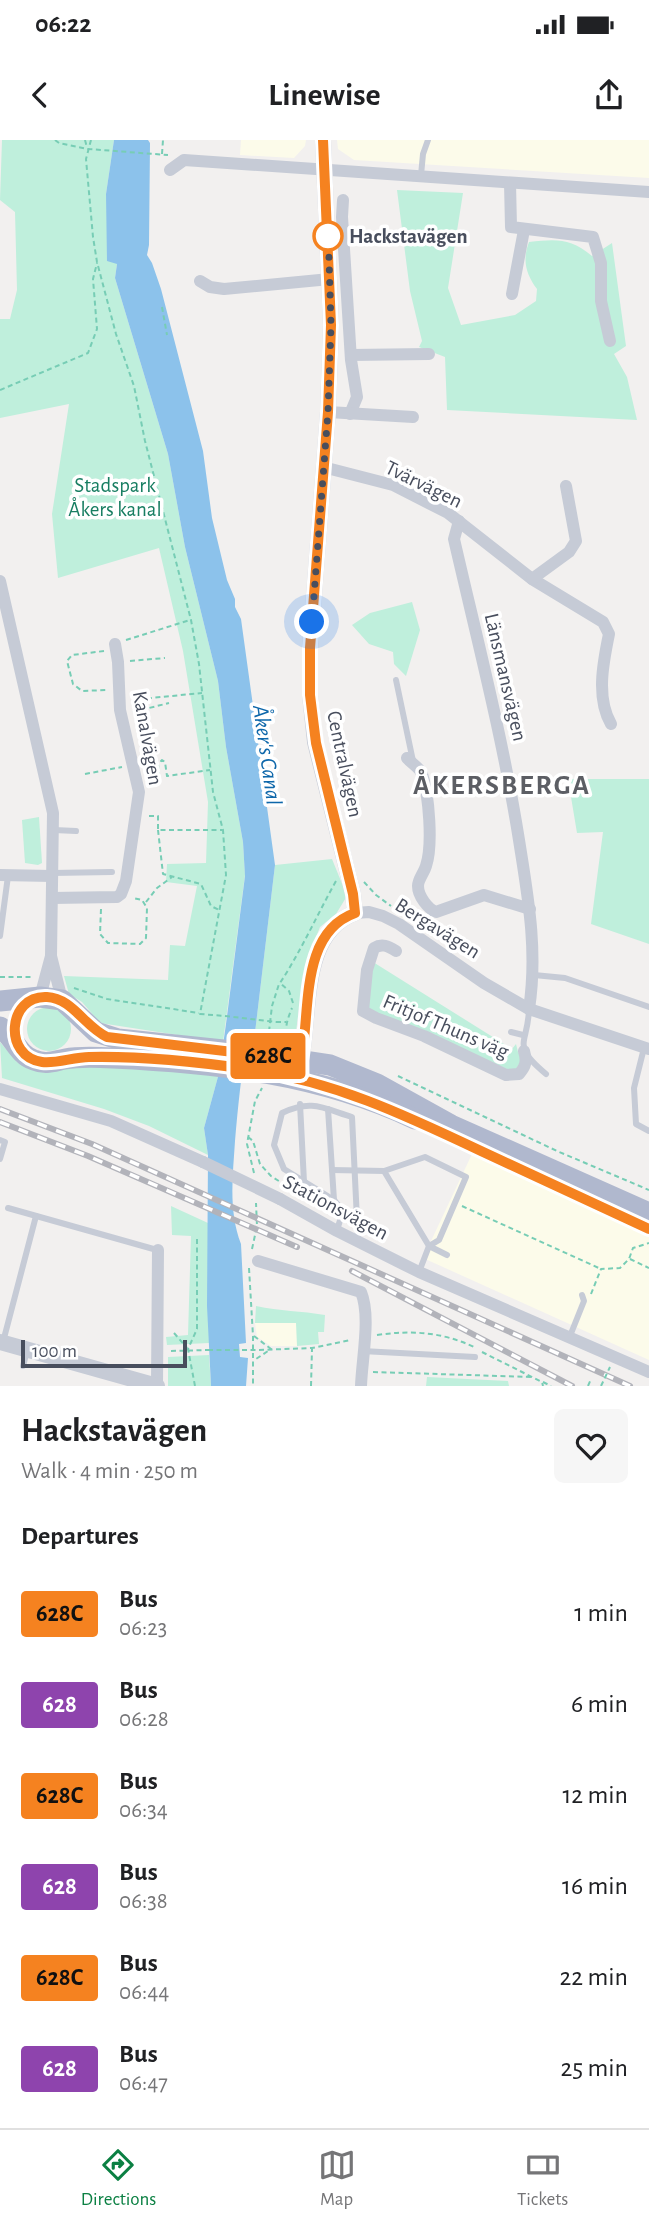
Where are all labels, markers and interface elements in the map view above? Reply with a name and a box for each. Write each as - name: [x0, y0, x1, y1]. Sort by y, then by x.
- text: 06:22: [35, 11, 92, 37]
- icon: back: [21, 76, 59, 114]
- icon: share: [590, 76, 628, 114]
- text: Linewise: [268, 79, 381, 111]
- marker: Hackstavägen: [313, 221, 343, 251]
- place label: Hackstavägen: [349, 226, 468, 247]
- street label: Tvärvägen: [382, 457, 466, 512]
- park label: Stadspark Åkers kanal: [68, 475, 162, 520]
- your location: [294, 604, 329, 639]
- street label: Länsmansvägen: [481, 611, 530, 743]
- street label: Kanalvägen: [129, 689, 166, 787]
- water label: Åker's Canal: [248, 702, 288, 807]
- street label: Centralvägen: [323, 709, 366, 819]
- district label: ÅKERSBERGA: [413, 769, 591, 800]
- street label: Bergavägen: [391, 894, 484, 963]
- street label: Fritjof Thuns väg: [380, 991, 512, 1063]
- line badge: 628C: [219, 1033, 317, 1079]
- text: 628C: [244, 1044, 292, 1068]
- street label: Stationsvägen: [280, 1171, 392, 1244]
- scale bar: [21, 1337, 187, 1369]
- text: 100 m: [32, 1342, 77, 1361]
- button: heart: [554, 1409, 628, 1483]
- text: Hackstavägen: [21, 1415, 207, 1448]
- text: Walk · 4 min · 250 m: [21, 1460, 198, 1483]
- text: Departures: [21, 1523, 139, 1549]
- text: Bus: [119, 1586, 158, 1612]
- text: 1 min: [574, 1600, 628, 1626]
- text: 628C: [36, 1602, 83, 1626]
- text: 06:23: [119, 1617, 167, 1640]
- text: Bus: [119, 1677, 158, 1703]
- text: 6 min: [571, 1691, 628, 1717]
- text: 628: [42, 1693, 77, 1717]
- text: 06:28: [119, 1708, 169, 1731]
- text: Bus: [119, 1768, 158, 1794]
- text: 12 min: [562, 1782, 628, 1808]
- text: 628C: [36, 1784, 83, 1808]
- text: 06:34: [119, 1799, 168, 1822]
- text: Bus: [119, 1859, 158, 1885]
- text: 16 min: [562, 1873, 628, 1899]
- text: 628: [42, 1875, 77, 1899]
- text: 06:38: [119, 1890, 168, 1913]
- text: Bus: [119, 1950, 158, 1976]
- text: 22 min: [560, 1964, 628, 1990]
- text: 628C: [36, 1966, 83, 1990]
- text: 06:44: [119, 1981, 169, 2004]
- text: Bus: [119, 2041, 158, 2067]
- text: 25 min: [561, 2055, 628, 2081]
- text: 628: [42, 2057, 77, 2081]
- text: 06:47: [119, 2072, 168, 2095]
- tab: Directions: [81, 2146, 156, 2211]
- tab: Map: [318, 2146, 356, 2211]
- tab: Tickets: [517, 2146, 568, 2211]

